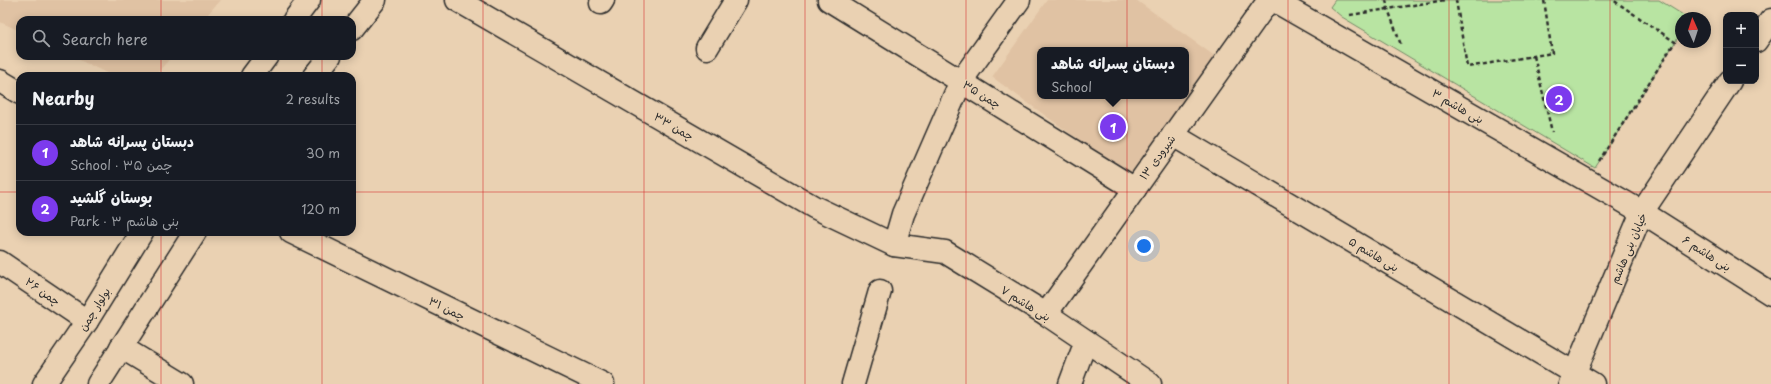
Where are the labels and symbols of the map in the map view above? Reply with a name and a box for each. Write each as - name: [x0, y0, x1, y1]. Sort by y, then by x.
- north arrow: [1675, 12, 1711, 48]
- street label: چمن ۳۵: [960, 76, 1004, 112]
- street label: بنی هاشم ۳: [1428, 84, 1487, 129]
- pin: 2: [1546, 84, 1572, 114]
- street label: چمن ۳۳: [651, 108, 697, 144]
- pin: 1: [1100, 112, 1126, 142]
- street label: شیرودی ۱۳: [1135, 131, 1179, 183]
- street label: خیابان بنی هاشم: [1605, 210, 1651, 286]
- street label: بنی هاشم ۶: [1679, 231, 1735, 276]
- street label: بنی هاشم ۵: [1345, 232, 1402, 277]
- your location: [1134, 236, 1154, 256]
- street label: چمن ۲۶: [22, 273, 64, 309]
- street label: بنی هاشم ۷: [997, 281, 1054, 326]
- street label: بولوار چمن: [74, 284, 114, 334]
- street label: چمن ۳۱: [426, 292, 468, 324]

